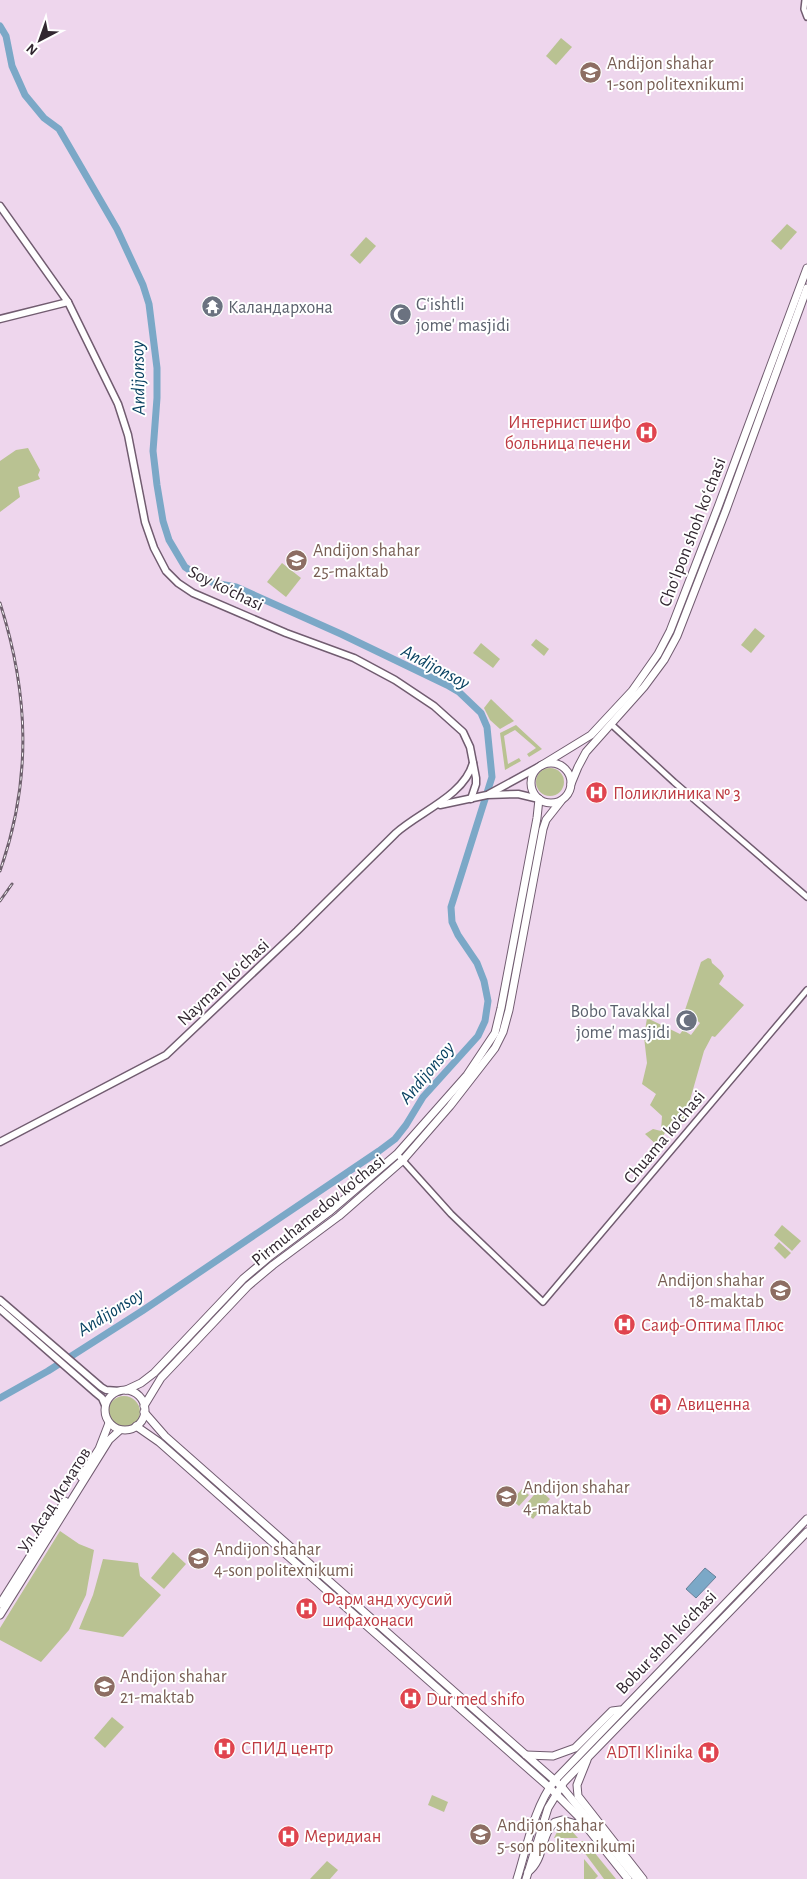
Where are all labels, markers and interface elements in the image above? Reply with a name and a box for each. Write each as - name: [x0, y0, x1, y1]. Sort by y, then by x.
- north arrow: [15, 15, 65, 65]
- text: N: [24, 41, 40, 58]
- place label: Andijon shahar 1-son politexnikumi: [607, 55, 744, 94]
- school or university icon: Andijon shahar 1-son politexnikumi: [579, 61, 603, 85]
- temple icon: Каландархона: [200, 295, 224, 319]
- place label: Gʻishtli jome' masjidi: [416, 296, 510, 335]
- place label: Каландархона: [228, 299, 333, 317]
- mosque icon: Gʻishtli jome' masjidi: [388, 302, 412, 326]
- water label: Andijonsoy: [128, 340, 149, 416]
- place label: Интернист шифо больница печени: [505, 414, 631, 453]
- hospital icon: Интернист шифо больница печени: [635, 420, 659, 444]
- street label: Choʻlpon shoh koʻchasi: [656, 456, 730, 609]
- place label: Andijon shahar 25-maktab: [313, 542, 420, 581]
- school or university icon: Andijon shahar 25-maktab: [285, 548, 309, 572]
- street label: Soy ko'chasi: [185, 563, 266, 615]
- water label: Andijonsoy: [397, 641, 473, 693]
- hospital icon: Поликлиника № 3: [585, 781, 609, 805]
- place label: Поликлиника № 3: [613, 785, 741, 803]
- street label: Nayman koʻchasi: [174, 936, 273, 1030]
- place label: Bobo Tavakkal jome' masjidi: [570, 1003, 670, 1042]
- mosque icon: Bobo Tavakkal jome' masjidi: [674, 1009, 698, 1033]
- water label: Andijonsoy: [395, 1038, 458, 1108]
- street label: Chuama ko'chasi: [621, 1088, 709, 1188]
- street label: Pirmuhamedov ko'chasi: [249, 1152, 389, 1270]
- place label: Andijon shahar 18-maktab: [657, 1272, 764, 1311]
- school or university icon: Andijon shahar 18-maktab: [768, 1278, 792, 1302]
- water label: Andijonsoy: [73, 1284, 147, 1341]
- hospital icon: Саиф-Оптима Плюс: [613, 1313, 637, 1337]
- place label: Саиф-Оптима Плюс: [641, 1317, 784, 1335]
- hospital icon: Авиценна: [649, 1392, 673, 1416]
- place label: Авиценна: [677, 1396, 750, 1414]
- street label: Ул.Асад Исматов: [15, 1444, 95, 1557]
- place label: Andijon shahar 4-maktab: [523, 1479, 630, 1518]
- school or university icon: Andijon shahar 4-maktab: [495, 1485, 519, 1509]
- place label: Andijon shahar 4-son politexnikumi: [214, 1541, 354, 1580]
- school or university icon: Andijon shahar 4-son politexnikumi: [186, 1547, 210, 1571]
- street label: Bobur shoh ko'chasi: [613, 1587, 721, 1698]
- place label: Фарм анд хусусий шифахонаси: [322, 1591, 453, 1630]
- hospital icon: Фарм анд хусусий шифахонаси: [294, 1597, 318, 1621]
- place label: Andijon shahar 21-maktab: [120, 1668, 227, 1707]
- school or university icon: Andijon shahar 21-maktab: [92, 1674, 116, 1698]
- hospital icon: Dur med shifo: [398, 1687, 422, 1711]
- place label: Dur med shifo: [426, 1691, 525, 1709]
- hospital icon: СПИД центр: [213, 1736, 237, 1760]
- place label: СПИД центр: [241, 1740, 333, 1758]
- hospital icon: ADTI Klinika: [697, 1740, 721, 1764]
- place label: ADTI Klinika: [607, 1744, 693, 1762]
- place label: Andijon shahar 5-son politexnikumi: [497, 1817, 636, 1856]
- school or university icon: Andijon shahar 5-son politexnikumi: [469, 1823, 493, 1847]
- hospital icon: Меридиан: [276, 1824, 300, 1848]
- place label: Меридиан: [304, 1828, 381, 1846]

